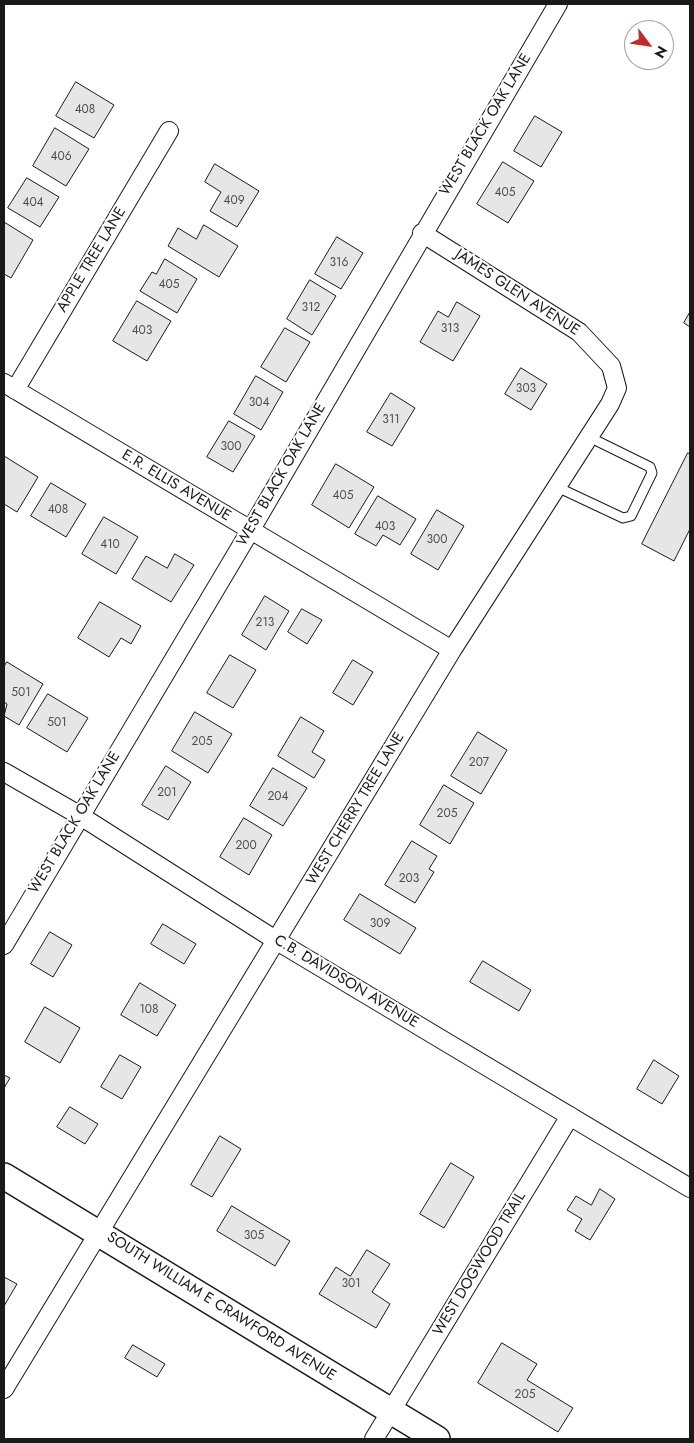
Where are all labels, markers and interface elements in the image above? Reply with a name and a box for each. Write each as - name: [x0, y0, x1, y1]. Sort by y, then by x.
- north arrow: [624, 20, 674, 70]
- text: N: [650, 42, 672, 62]
- street label: WEST BLACK OAK LANE: [436, 51, 536, 199]
- house number: 408: [75, 103, 95, 117]
- house number: 406: [50, 150, 72, 164]
- house number: 405: [495, 186, 515, 200]
- house number: 409: [223, 194, 245, 208]
- house number: 404: [22, 196, 44, 210]
- street label: APPLE TREE LANE: [54, 204, 130, 316]
- street label: JAMES GLEN AVENUE: [451, 246, 583, 340]
- house number: 316: [330, 256, 348, 270]
- house number: 405: [159, 278, 179, 292]
- house number: 312: [302, 301, 320, 315]
- house number: 313: [441, 322, 459, 336]
- house number: 403: [132, 324, 152, 338]
- house number: 303: [516, 382, 536, 396]
- house number: 304: [249, 396, 269, 410]
- street label: WEST BLACK OAK LANE: [234, 400, 330, 550]
- house number: 311: [382, 413, 400, 427]
- house number: 300: [221, 440, 241, 454]
- street label: E.R. ELLIS AVENUE: [118, 446, 234, 526]
- house number: 405: [333, 489, 353, 503]
- house number: 408: [48, 503, 68, 517]
- house number: 403: [375, 520, 395, 534]
- house number: 300: [427, 533, 447, 547]
- house number: 410: [100, 538, 120, 552]
- house number: 213: [256, 616, 274, 630]
- house number: 501: [11, 686, 31, 700]
- house number: 501: [47, 716, 67, 730]
- street label: WEST CHERRY TREE LANE: [303, 729, 409, 889]
- house number: 205: [192, 735, 212, 749]
- street label: WEST BLACK OAK LANE: [25, 749, 125, 897]
- house number: 207: [469, 756, 489, 770]
- house number: 201: [157, 786, 177, 800]
- house number: 204: [267, 790, 289, 804]
- house number: 205: [437, 807, 457, 821]
- house number: 200: [235, 839, 257, 853]
- house number: 203: [399, 872, 419, 886]
- house number: 309: [370, 917, 390, 931]
- street label: C.B. DAVIDSON AVENUE: [270, 932, 422, 1032]
- house number: 108: [139, 1003, 159, 1017]
- street label: WEST DOGWOOD TRAIL: [430, 1189, 530, 1339]
- street label: SOUTH WILLIAM E CRAWFORD AVENUE: [103, 1229, 339, 1385]
- house number: 305: [244, 1229, 264, 1243]
- house number: 301: [341, 1277, 361, 1291]
- house number: 205: [515, 1388, 535, 1402]

